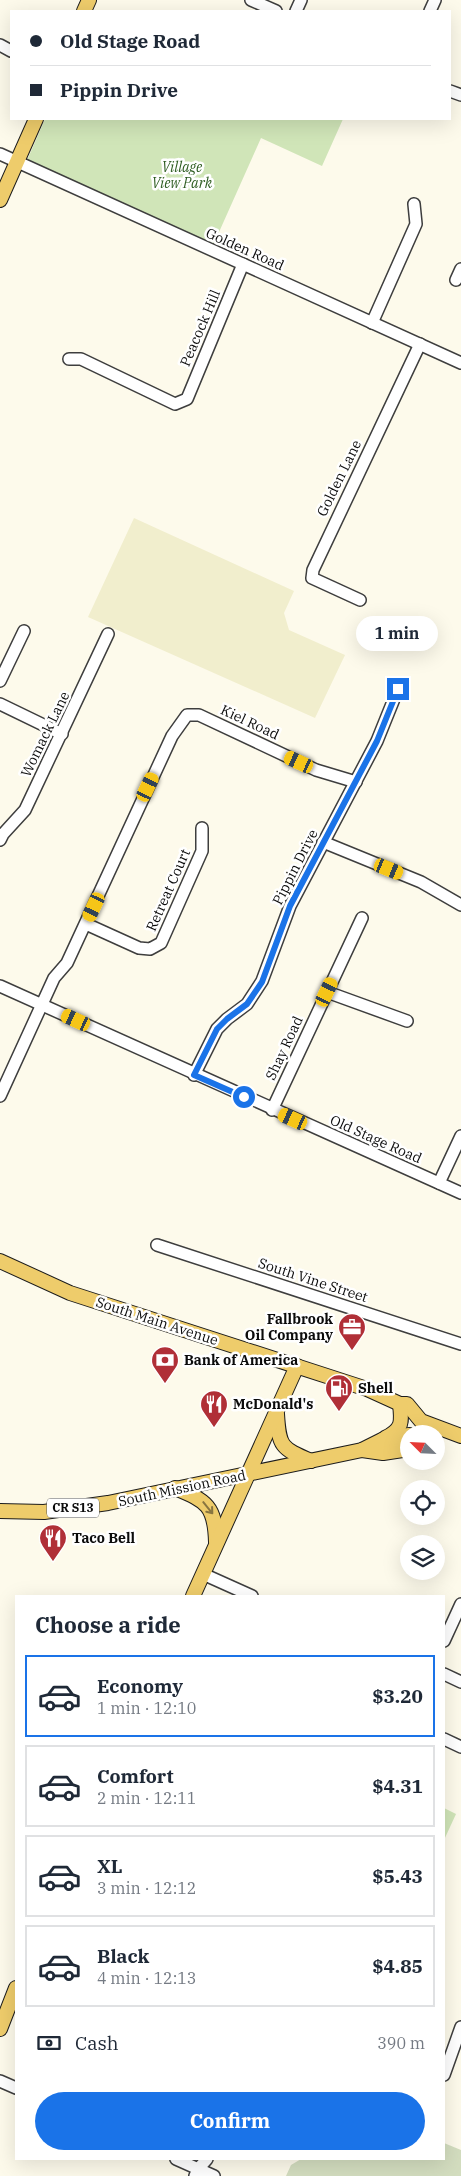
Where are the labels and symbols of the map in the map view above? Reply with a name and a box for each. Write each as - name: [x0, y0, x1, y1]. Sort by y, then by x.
- park label: Village View Park: [152, 158, 213, 192]
- street label: Golden Road: [203, 224, 287, 274]
- street label: Peacock Hill: [176, 287, 224, 369]
- street label: Golden Lane: [313, 437, 365, 519]
- callout: 1 min: [357, 616, 439, 652]
- route end: [387, 678, 409, 700]
- street label: Womack Lane: [17, 688, 73, 780]
- street label: Kiel Road: [218, 701, 283, 744]
- car: [282, 749, 315, 775]
- car: [134, 770, 161, 804]
- street label: Pippin Drive: [268, 826, 322, 908]
- street label: Retreat Court: [142, 846, 194, 934]
- car: [372, 856, 405, 882]
- car: [80, 890, 107, 924]
- car: [313, 975, 340, 1009]
- car: [59, 1007, 92, 1033]
- street label: Shay Road: [261, 1013, 307, 1083]
- route start: [233, 1086, 255, 1108]
- car: [276, 1106, 309, 1132]
- street label: Old Stage Road: [327, 1111, 425, 1167]
- street label: South Vine Street: [256, 1254, 370, 1306]
- street label: South Main Avenue: [94, 1293, 220, 1349]
- place label: Fallbrook Oil Company: [245, 1310, 333, 1344]
- office icon: Fallbrook Oil Company: [337, 1312, 367, 1351]
- bank icon: Bank of America: [150, 1345, 180, 1384]
- place label: Bank of America: [184, 1351, 298, 1369]
- fuel station icon: Shell: [324, 1373, 354, 1412]
- place label: Shell: [358, 1379, 393, 1397]
- restaurant icon: McDonald's: [199, 1389, 229, 1428]
- place label: McDonald's: [233, 1395, 313, 1413]
- north arrow: [400, 1425, 445, 1470]
- street label: South Mission Road: [117, 1466, 248, 1510]
- road number: CR S13: [47, 1499, 99, 1518]
- one-way arrow: [202, 1501, 213, 1514]
- restaurant icon: Taco Bell: [38, 1523, 68, 1562]
- place label: Taco Bell: [72, 1529, 136, 1547]

